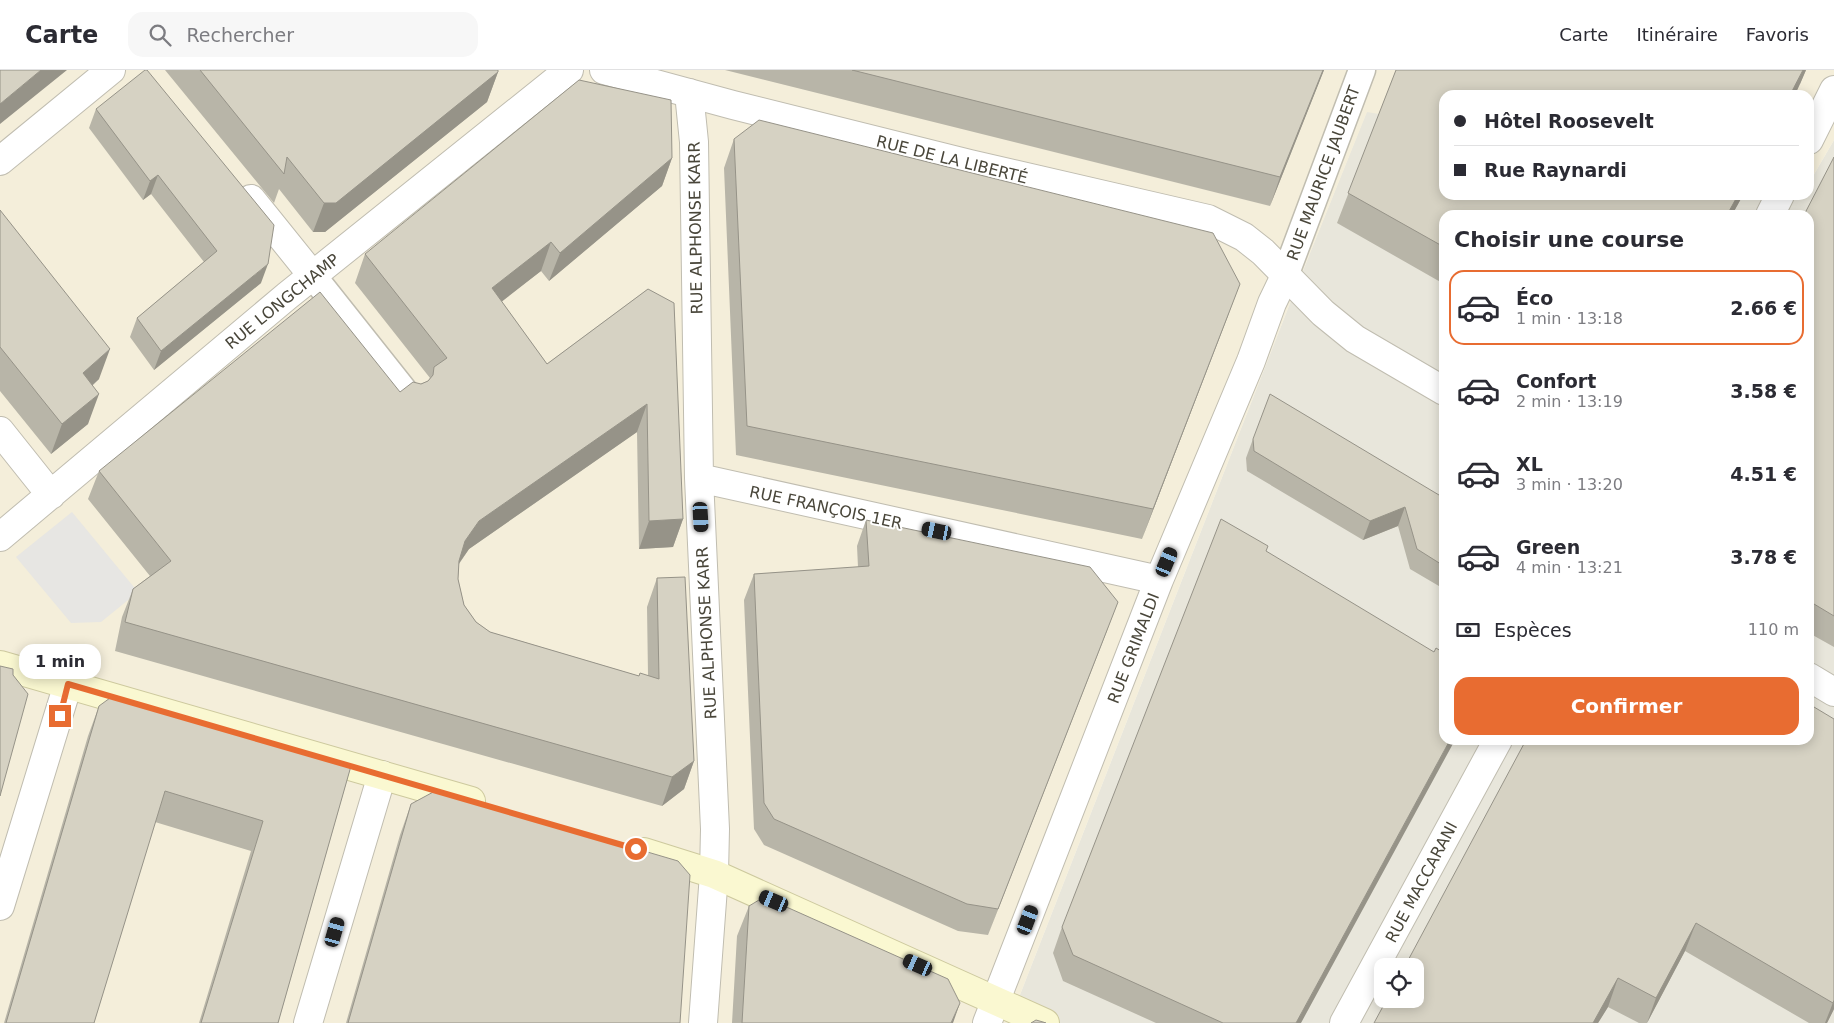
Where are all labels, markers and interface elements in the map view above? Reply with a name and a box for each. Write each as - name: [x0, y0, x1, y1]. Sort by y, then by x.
- search box: [128, 12, 478, 57]
- text: Carte: [25, 21, 98, 49]
- icon: search: [146, 21, 174, 49]
- text: Rechercher: [186, 24, 294, 46]
- text: Carte: [1559, 24, 1608, 45]
- text: Itinéraire: [1636, 24, 1718, 45]
- text: Favoris: [1746, 24, 1809, 45]
- street label: RUE MAURICE JAUBERT: [1283, 83, 1364, 263]
- text: Hôtel Roosevelt: [1484, 110, 1654, 132]
- street label: RUE DE LA LIBERTÉ: [874, 131, 1030, 188]
- street label: RUE ALPHONSE KARR: [684, 141, 707, 315]
- text: Rue Raynardi: [1484, 159, 1627, 181]
- text: Choisir une course: [1454, 227, 1684, 252]
- street label: RUE LONGCHAMP: [222, 249, 343, 353]
- icon: car: [1456, 285, 1501, 330]
- text: Éco: [1516, 287, 1553, 309]
- text: 2.66 €: [1730, 297, 1797, 319]
- text: 1 min · 13:18: [1516, 309, 1623, 328]
- icon: car: [1456, 368, 1501, 413]
- text: Confort: [1516, 370, 1596, 392]
- text: 3.58 €: [1730, 380, 1797, 402]
- text: 2 min · 13:19: [1516, 392, 1623, 411]
- icon: car: [1456, 451, 1501, 496]
- text: XL: [1516, 453, 1543, 475]
- text: 4.51 €: [1730, 463, 1797, 485]
- text: 3 min · 13:20: [1516, 475, 1623, 494]
- street label: RUE FRANÇOIS 1ER: [748, 482, 904, 533]
- car: [692, 502, 709, 532]
- car: [920, 521, 953, 541]
- icon: car: [1456, 534, 1501, 579]
- text: Green: [1516, 536, 1580, 558]
- car: [1154, 545, 1179, 579]
- street label: RUE ALPHONSE KARR: [692, 546, 721, 720]
- text: 3.78 €: [1730, 546, 1797, 568]
- text: 4 min · 13:21: [1516, 558, 1623, 577]
- street label: RUE GRIMALDI: [1104, 590, 1163, 706]
- icon: cash: [1454, 616, 1482, 644]
- text: Espèces: [1494, 619, 1572, 641]
- text: 110 m: [1748, 620, 1799, 639]
- callout: 1 min: [19, 644, 101, 678]
- text: 1 min: [35, 652, 85, 671]
- button: Confirmer: [1454, 677, 1799, 735]
- route end: [49, 705, 71, 727]
- street label: RUE MACCARANI: [1382, 819, 1461, 946]
- route start: [625, 838, 647, 860]
- car: [757, 888, 790, 914]
- car: [1015, 903, 1040, 937]
- car: [323, 916, 346, 948]
- car: [901, 952, 934, 978]
- map controls: [1374, 958, 1424, 1008]
- button: locate: [1374, 958, 1424, 1008]

